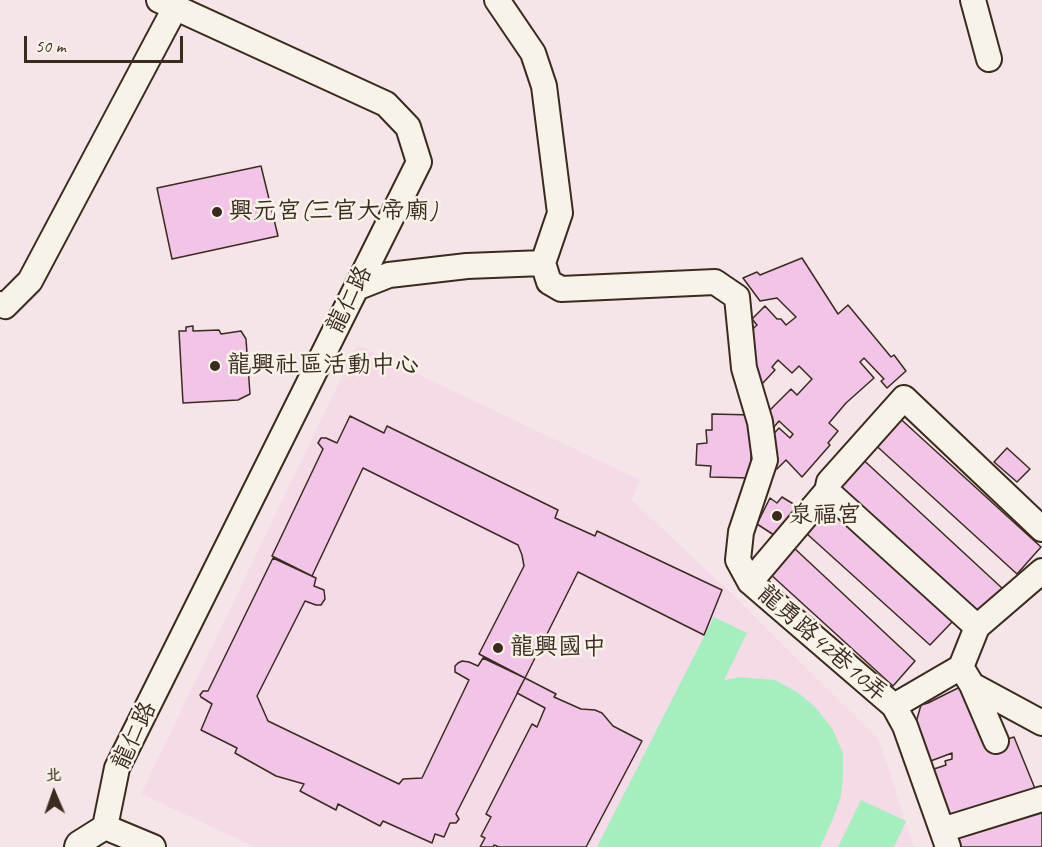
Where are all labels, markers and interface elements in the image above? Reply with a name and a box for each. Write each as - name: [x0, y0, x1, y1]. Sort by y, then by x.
- scale bar: [27, 24, 186, 62]
- text: 50 m: [35, 35, 66, 57]
- place label: 興元宮(三官大帝廟): [229, 198, 437, 226]
- marker: 興元宮(三官大帝廟): [210, 205, 224, 219]
- street label: 龍仁路: [321, 261, 379, 339]
- place label: 龍興社區活動中心: [227, 352, 419, 380]
- marker: 龍興社區活動中心: [208, 359, 222, 373]
- place label: 泉福宮: [789, 502, 861, 530]
- marker: 泉福宮: [770, 509, 784, 523]
- street label: 龍勇路42巷10弄: [751, 580, 893, 708]
- place label: 龍興國中: [510, 634, 606, 662]
- marker: 龍興國中: [491, 641, 505, 655]
- street label: 龍仁路: [107, 697, 163, 775]
- north arrow: [24, 763, 84, 823]
- text: 北: [45, 765, 62, 785]

